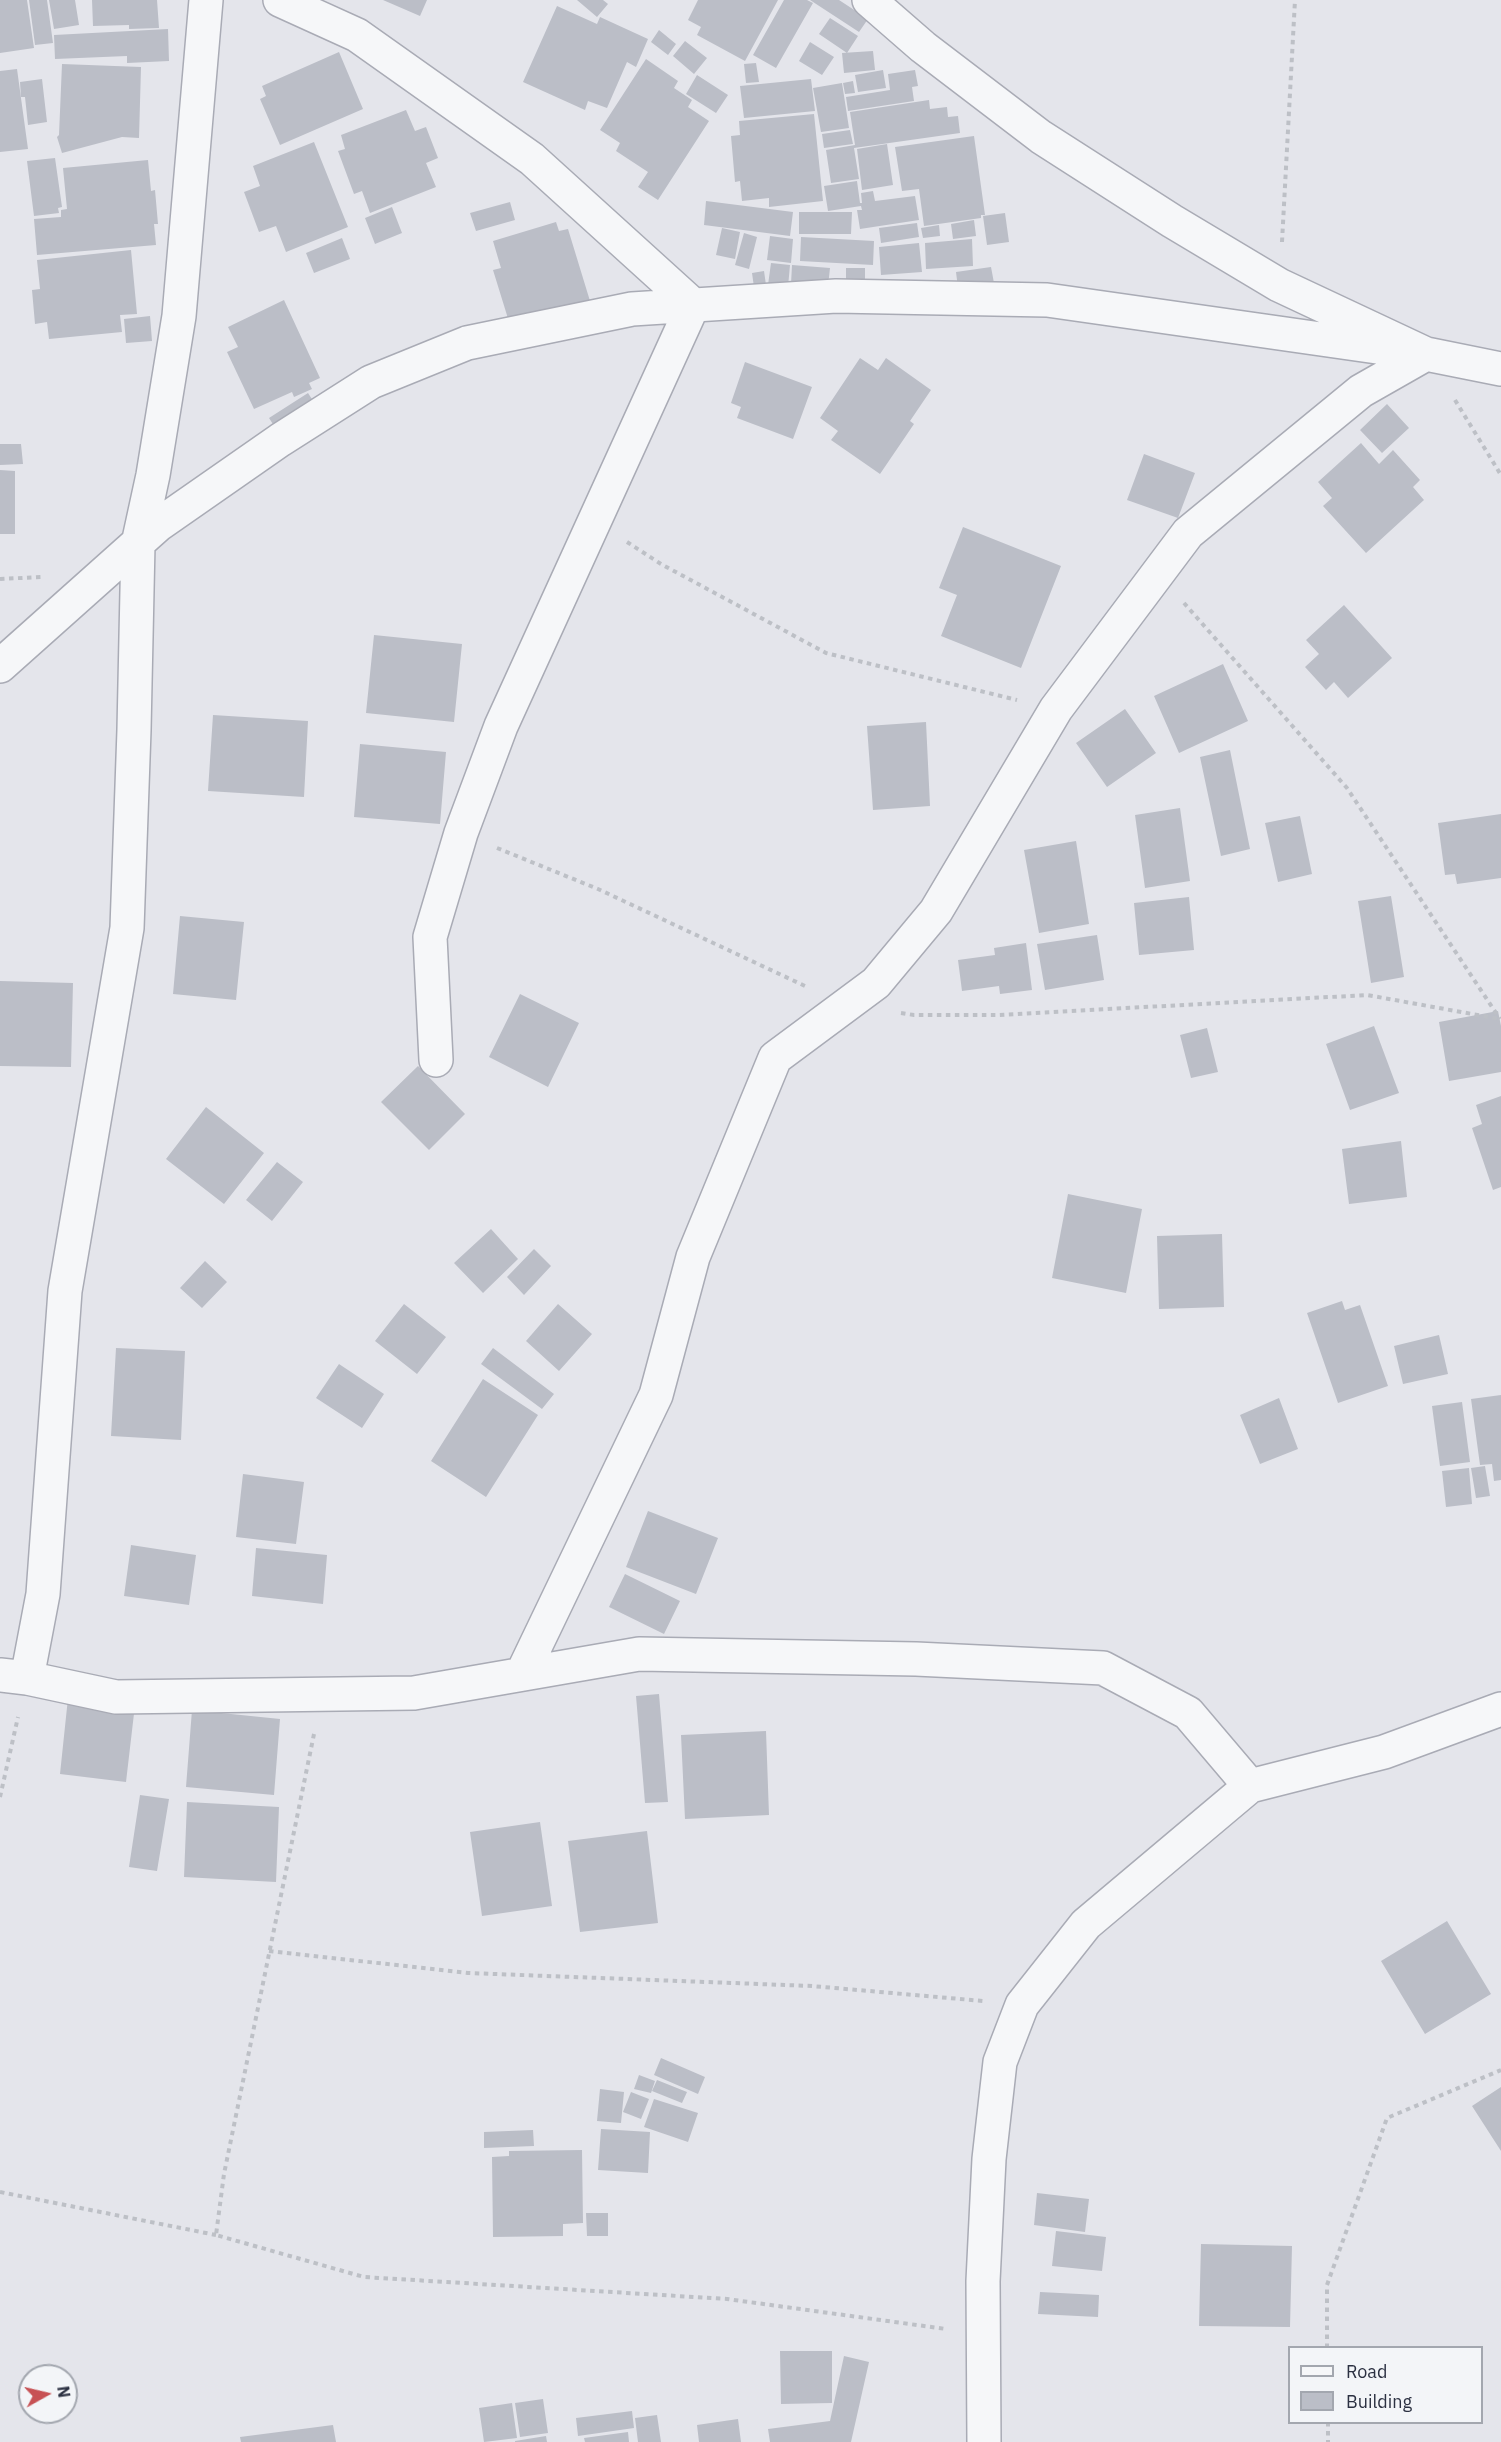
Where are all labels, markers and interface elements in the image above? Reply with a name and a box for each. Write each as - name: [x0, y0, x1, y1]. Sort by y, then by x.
- legend: [1288, 2346, 1483, 2424]
- text: Road: [1346, 2360, 1387, 2383]
- north arrow: [18, 2364, 78, 2424]
- text: N: [53, 2385, 75, 2399]
- text: Building: [1346, 2390, 1412, 2413]

